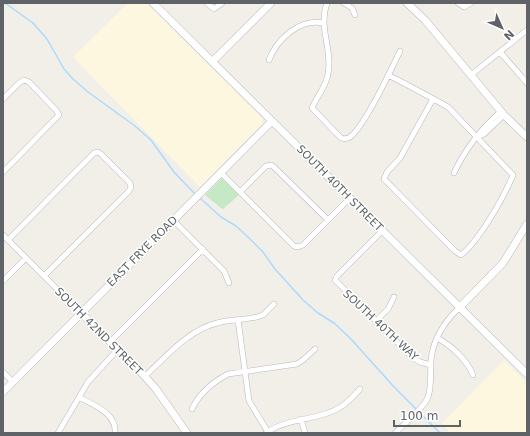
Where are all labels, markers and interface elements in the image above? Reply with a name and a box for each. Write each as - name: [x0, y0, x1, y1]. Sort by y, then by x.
- north arrow: [482, 8, 522, 48]
- text: N: [501, 27, 517, 43]
- street label: SOUTH 40TH STREET: [294, 143, 386, 234]
- street label: EAST FRYE ROAD: [104, 213, 180, 289]
- street label: SOUTH 42ND STREET: [52, 285, 145, 378]
- street label: SOUTH 40TH WAY: [340, 287, 421, 364]
- scale bar: [394, 402, 460, 428]
- text: 100 m: [400, 409, 438, 423]

